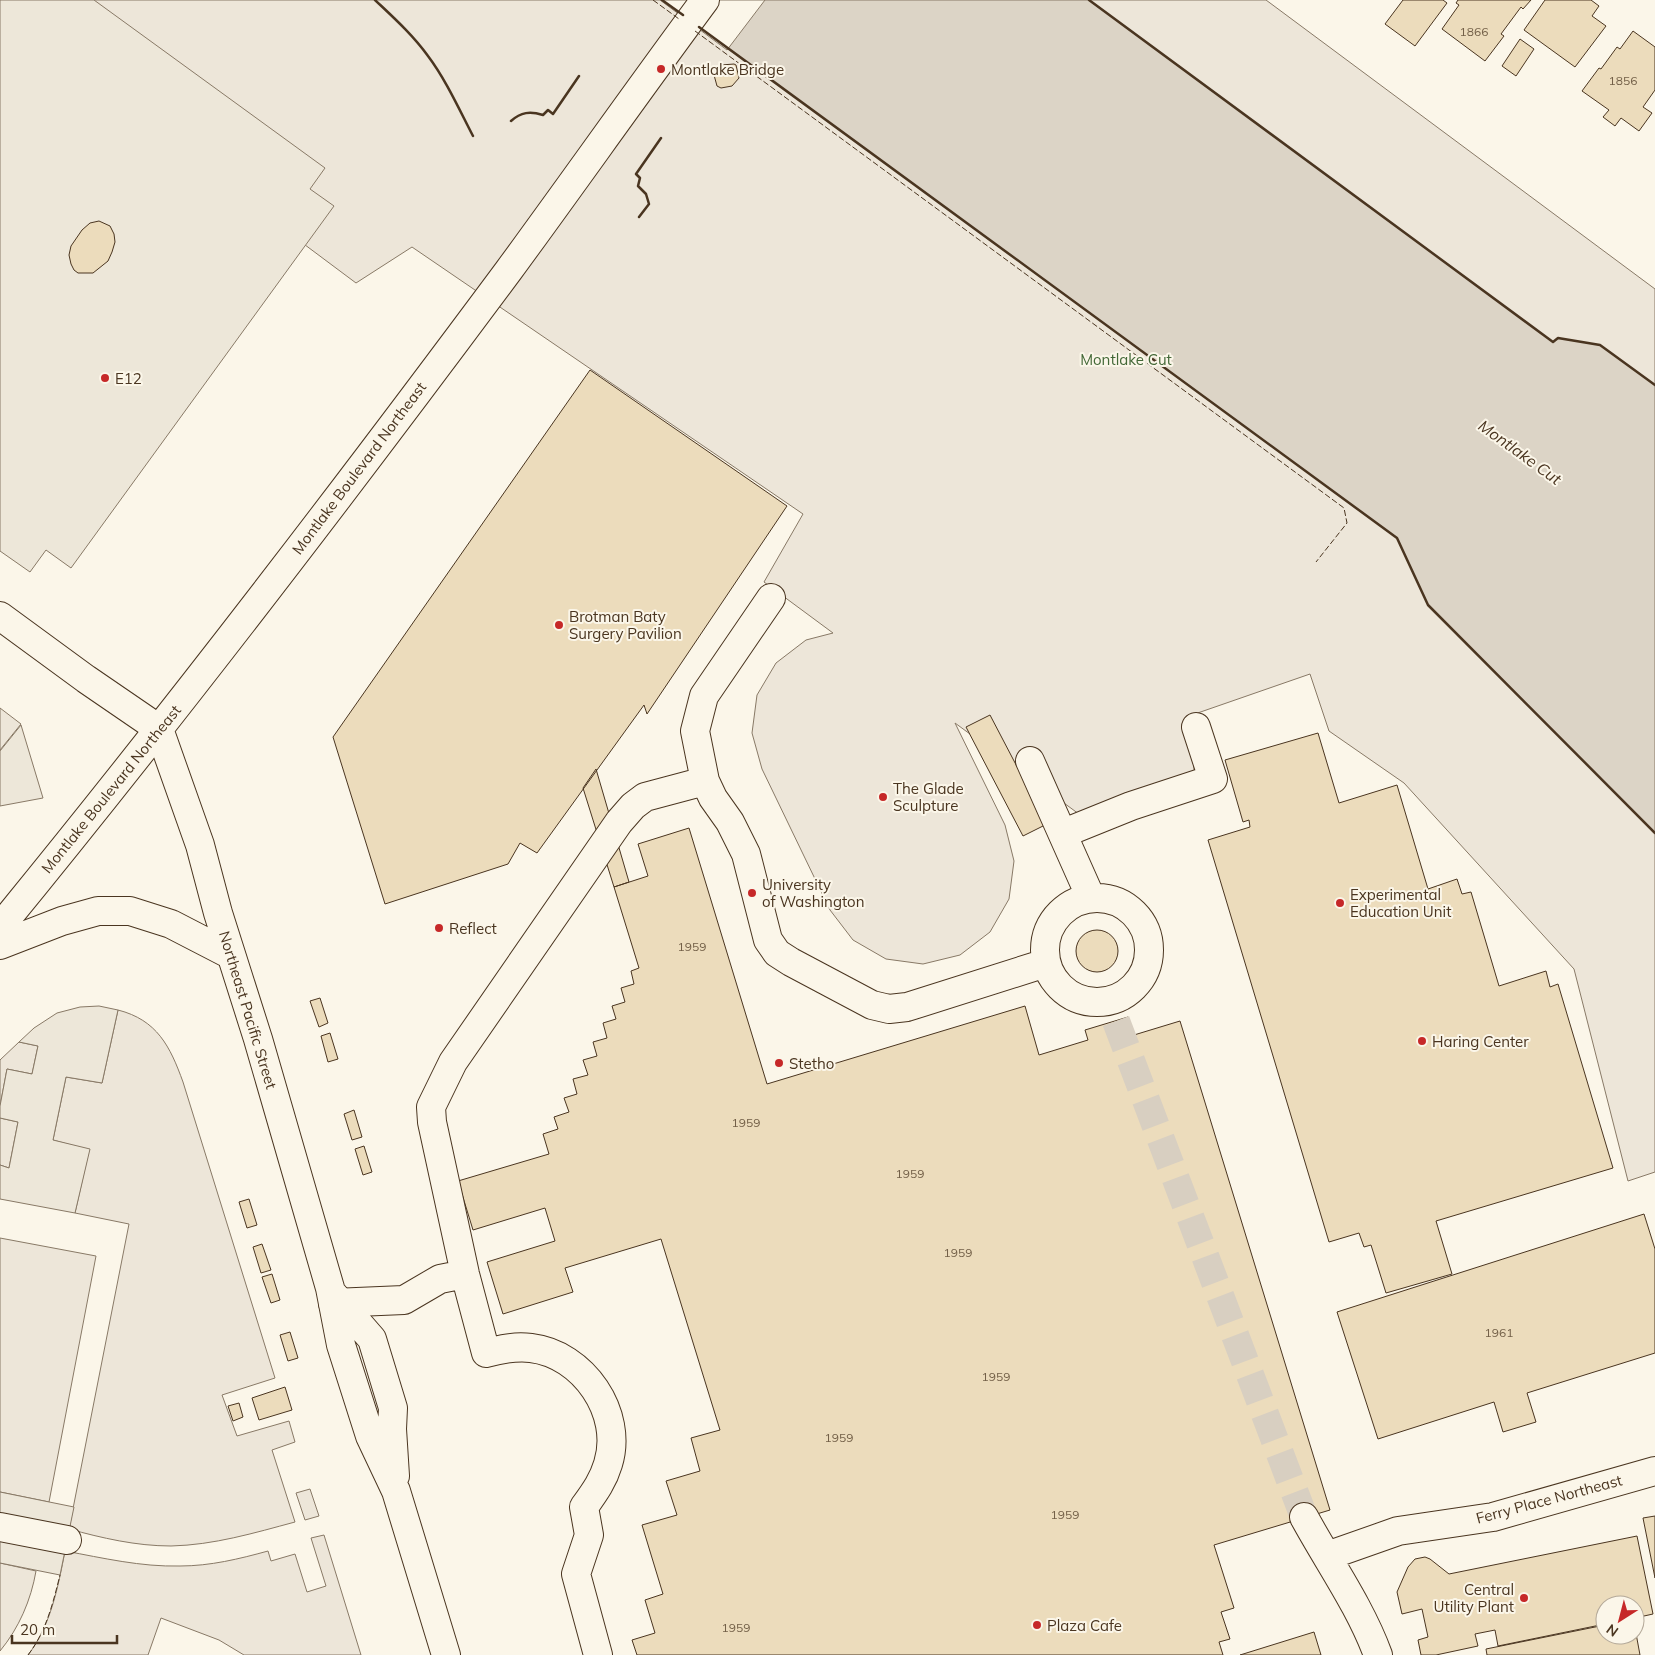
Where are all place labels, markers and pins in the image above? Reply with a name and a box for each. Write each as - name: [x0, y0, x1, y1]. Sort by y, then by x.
- place label: Montlake Bridge: [671, 60, 784, 79]
- marker: Montlake Bridge: [655, 63, 667, 75]
- place label: E12: [115, 369, 142, 388]
- marker: E12: [99, 372, 111, 384]
- place label: Brotman Baty Surgery Pavilion: [569, 607, 682, 643]
- marker: Brotman Baty Surgery Pavilion: [553, 619, 565, 631]
- place label: The Glade Sculpture: [893, 779, 964, 815]
- marker: The Glade Sculpture: [877, 791, 889, 803]
- place label: University of Washington: [762, 875, 864, 911]
- place label: Experimental Education Unit: [1350, 885, 1451, 921]
- marker: University of Washington: [746, 887, 758, 899]
- marker: Experimental Education Unit: [1334, 897, 1346, 909]
- place label: Reflect: [449, 919, 497, 938]
- marker: Reflect: [433, 922, 445, 934]
- place label: Haring Center: [1432, 1032, 1529, 1051]
- marker: Haring Center: [1416, 1035, 1428, 1047]
- place label: Stetho: [789, 1054, 834, 1073]
- marker: Stetho: [773, 1057, 785, 1069]
- place label: Central Utility Plant: [1433, 1580, 1514, 1616]
- marker: Central Utility Plant: [1518, 1592, 1530, 1604]
- place label: Plaza Cafe: [1047, 1616, 1122, 1635]
- marker: Plaza Cafe: [1031, 1619, 1043, 1631]

